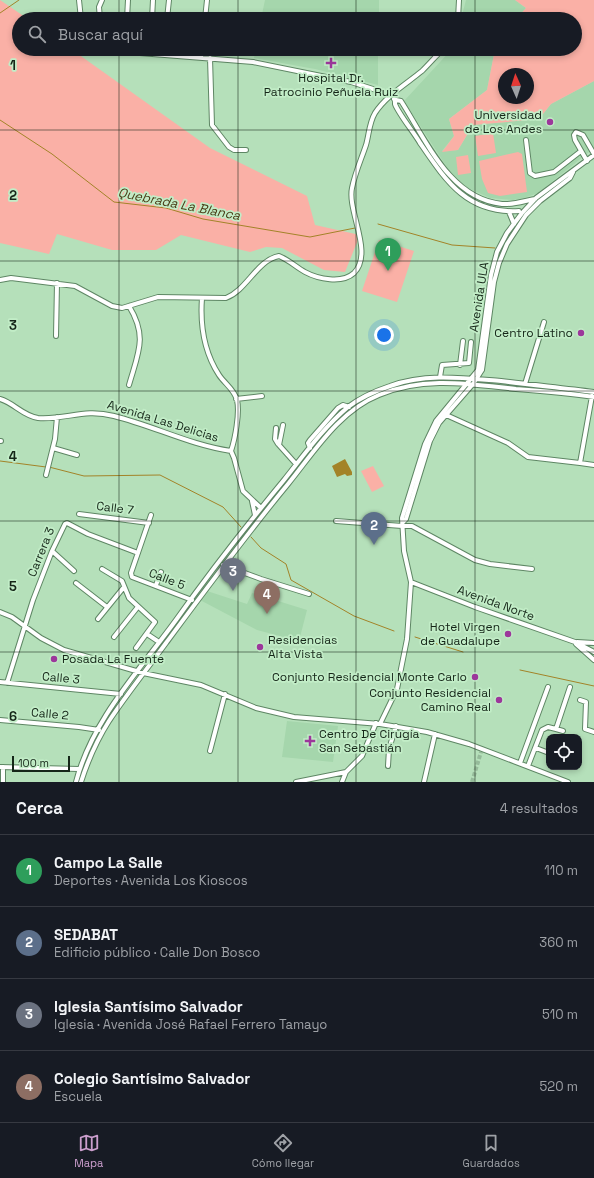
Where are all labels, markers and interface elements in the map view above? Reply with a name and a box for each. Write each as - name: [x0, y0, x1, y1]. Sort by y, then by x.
- search box: [12, 12, 582, 56]
- icon: search: [26, 23, 48, 45]
- text: Buscar aquí: [58, 25, 143, 44]
- text: 1: [10, 57, 16, 74]
- marker: Hospital Dr. Patrocinio Peñuela Ruiz: [325, 57, 337, 69]
- north arrow: [498, 68, 534, 104]
- place label: Hospital Dr. Patrocinio Peñuela Ruiz: [264, 70, 398, 100]
- place label: Universidad de Los Andes: [465, 107, 542, 137]
- marker: Universidad de Los Andes: [545, 117, 555, 127]
- water label: Quebrada La Blanca: [116, 184, 242, 224]
- text: 2: [9, 187, 17, 204]
- pin: 1: [375, 238, 401, 271]
- street label: Avenida ULA: [466, 260, 493, 333]
- text: 3: [9, 317, 17, 334]
- your location: [374, 325, 394, 345]
- place label: Centro Latino: [494, 325, 573, 341]
- marker: Centro Latino: [576, 328, 586, 338]
- street label: Avenida Las Delicias: [105, 396, 221, 446]
- text: 4: [9, 448, 17, 465]
- street label: Calle 7: [95, 498, 135, 518]
- pin: 2: [361, 512, 387, 545]
- street label: Carrera 3: [24, 525, 58, 579]
- pin: 3: [220, 558, 246, 591]
- street label: Calle 5: [146, 565, 188, 593]
- text: 5: [9, 578, 17, 595]
- pin: 4: [254, 581, 280, 614]
- street label: Avenida Norte: [455, 582, 537, 624]
- place label: Hotel Virgen de Guadalupe: [420, 619, 500, 649]
- marker: Hotel Virgen de Guadalupe: [503, 629, 513, 639]
- place label: Residencias Alta Vista: [268, 632, 337, 662]
- marker: Residencias Alta Vista: [255, 642, 265, 652]
- place label: Posada La Fuente: [62, 651, 164, 667]
- marker: Posada La Fuente: [49, 654, 59, 664]
- street label: Calle 3: [41, 668, 81, 688]
- place label: Conjunto Residencial Monte Carlo: [272, 669, 467, 685]
- marker: Conjunto Residencial Monte Carlo: [470, 672, 480, 682]
- place label: Conjunto Residencial Camino Real: [369, 685, 491, 715]
- marker: Conjunto Residencial Camino Real: [494, 695, 504, 705]
- street label: Calle 2: [30, 704, 70, 724]
- text: 6: [9, 708, 17, 725]
- place label: Centro De Cirugía San Sebastián: [319, 726, 420, 756]
- map controls: [546, 734, 582, 770]
- button: locate: [546, 734, 582, 770]
- marker: Centro De Cirugía San Sebastián: [304, 735, 316, 747]
- scale bar: [12, 754, 70, 773]
- text: 100 m: [18, 756, 49, 770]
- text: Cerca: [16, 797, 63, 819]
- text: 4 resultados: [500, 800, 578, 817]
- text: Campo La Salle: [54, 853, 163, 872]
- text: 1: [26, 862, 32, 879]
- text: 110 m: [544, 862, 578, 879]
- text: Deportes · Avenida Los Kioscos: [54, 872, 248, 889]
- text: SEDABAT: [54, 925, 118, 944]
- text: 2: [25, 934, 33, 951]
- text: 360 m: [539, 934, 578, 951]
- text: Edificio público · Calle Don Bosco: [54, 944, 260, 961]
- text: Iglesia Santísimo Salvador: [54, 997, 243, 1016]
- text: 3: [25, 1006, 33, 1023]
- text: 510 m: [542, 1006, 578, 1023]
- text: Iglesia · Avenida José Rafael Ferrero Tamayo: [54, 1016, 327, 1033]
- text: Colegio Santísimo Salvador: [54, 1069, 250, 1088]
- text: 4: [25, 1078, 33, 1095]
- text: 520 m: [540, 1078, 578, 1095]
- text: Escuela: [54, 1088, 102, 1105]
- tab: Mapa: [74, 1132, 103, 1170]
- tab: Cómo llegar: [252, 1132, 314, 1170]
- tab: Guardados: [463, 1132, 520, 1170]

